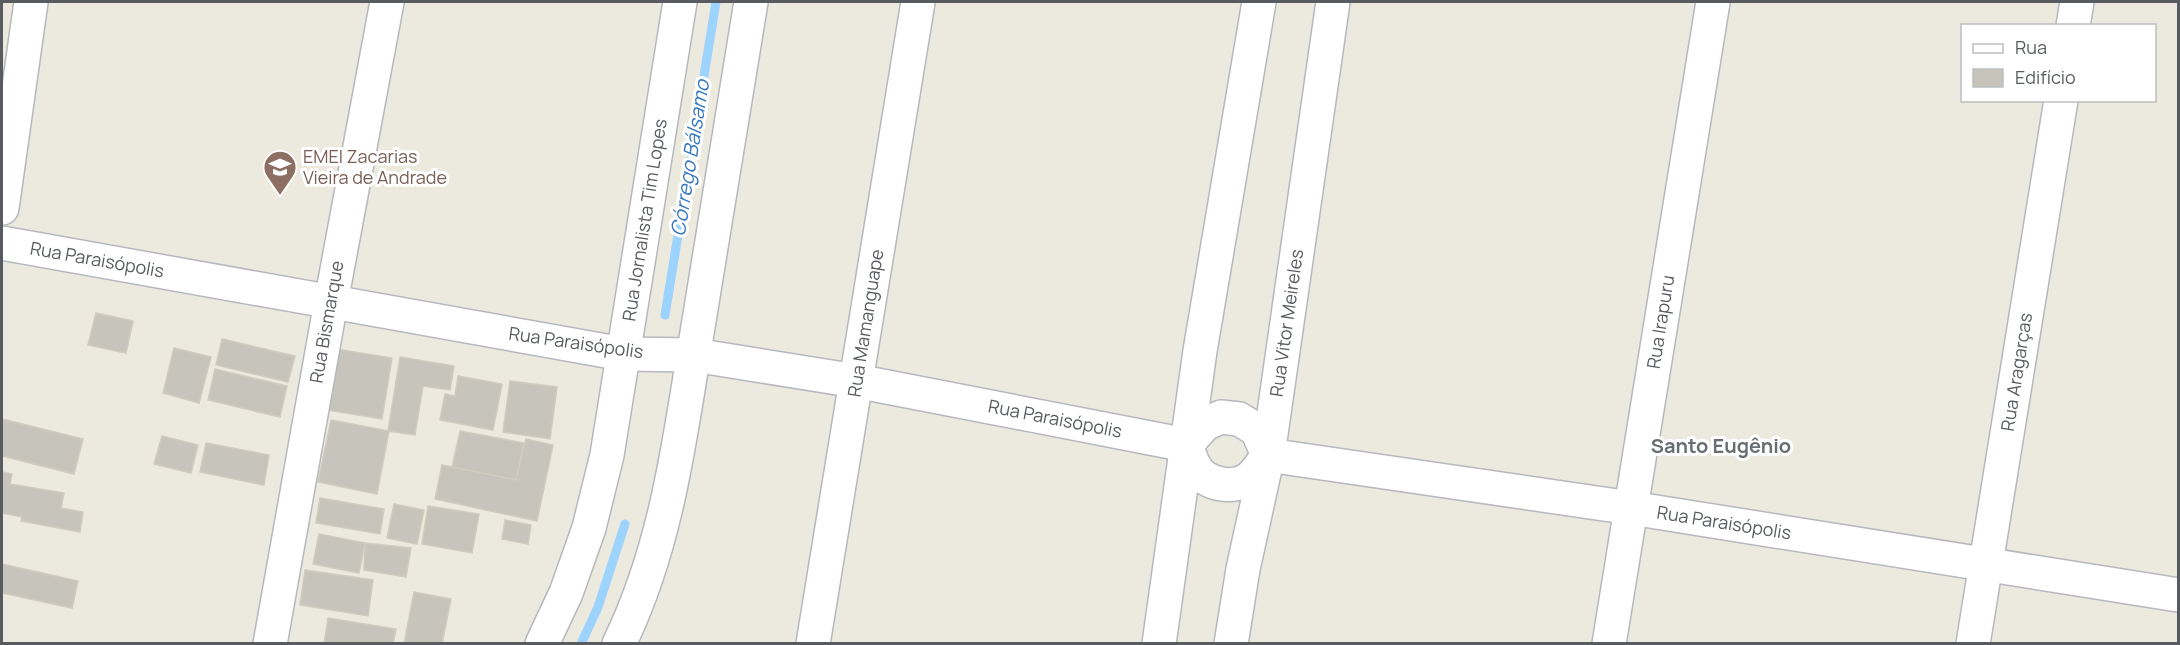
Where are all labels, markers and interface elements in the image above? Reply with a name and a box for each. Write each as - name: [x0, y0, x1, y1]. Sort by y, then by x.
- legend: [1961, 24, 2156, 102]
- text: Rua: [2015, 35, 2047, 59]
- text: Edifício: [2015, 65, 2076, 89]
- water label: Córrego Bálsamo: [664, 77, 715, 238]
- street label: Rua Jornalista Tim Lopes: [616, 117, 672, 323]
- place label: EMEI Zacarias Vieira de Andrade: [303, 144, 447, 189]
- school or university icon: EMEI Zacarias Vieira de Andrade: [262, 149, 298, 196]
- street label: Rua Paraisópolis: [28, 235, 166, 283]
- street label: Rua Mamanguape: [841, 247, 889, 398]
- street label: Rua Vitor Meireles: [1264, 248, 1308, 398]
- street label: Rua Bismarque: [303, 259, 349, 385]
- street label: Rua Irapuru: [1641, 273, 1679, 370]
- street label: Rua Aragarças: [1995, 311, 2037, 433]
- street label: Rua Paraisópolis: [507, 321, 645, 363]
- street label: Rua Paraisópolis: [986, 393, 1124, 443]
- district label: Santo Eugênio: [1651, 432, 1791, 459]
- street label: Rua Paraisópolis: [1655, 500, 1793, 544]

